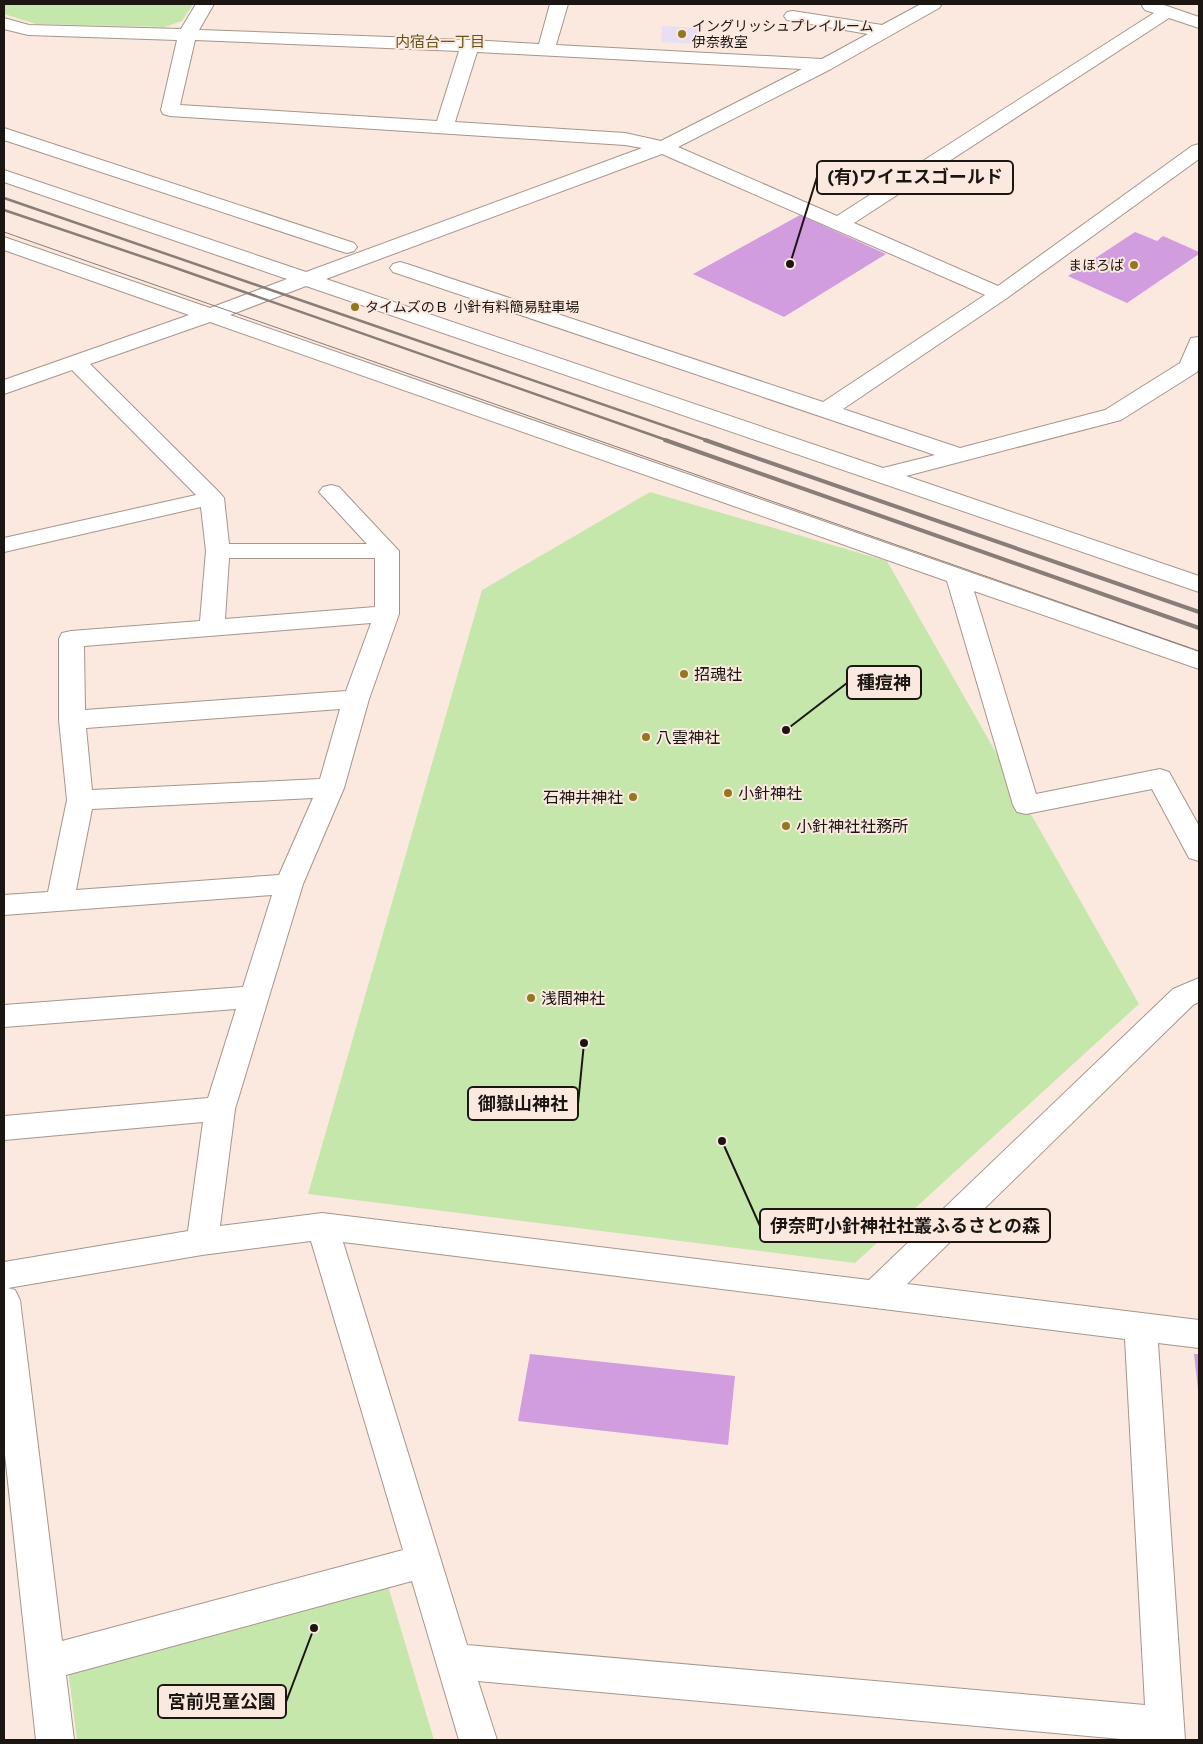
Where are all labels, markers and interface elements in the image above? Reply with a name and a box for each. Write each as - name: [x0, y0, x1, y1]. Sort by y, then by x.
- place label: イングリッシュプレイルーム 伊奈教室: [692, 18, 874, 50]
- marker: イングリッシュプレイルーム 伊奈教室: [676, 28, 688, 40]
- district label: 内宿台一丁目: [395, 33, 485, 51]
- callout: (有)ワイエスゴールド: [817, 161, 1013, 194]
- text: (有)ワイエスゴールド: [827, 166, 1003, 187]
- place label: まほろば: [1068, 257, 1124, 273]
- marker: まほろば: [1128, 259, 1140, 271]
- place label: タイムズのＢ 小針有料簡易駐車場: [365, 299, 580, 315]
- marker: タイムズのＢ 小針有料簡易駐車場: [349, 301, 361, 313]
- place label: 招魂社: [694, 665, 742, 684]
- callout: 種痘神: [847, 666, 921, 699]
- marker: 招魂社: [678, 668, 690, 680]
- text: 種痘神: [857, 672, 911, 693]
- place label: 八雲神社: [656, 728, 720, 747]
- marker: 八雲神社: [640, 731, 652, 743]
- place label: 小針神社: [738, 784, 802, 803]
- marker: 小針神社: [722, 787, 734, 799]
- place label: 石神井神社: [543, 788, 623, 807]
- marker: 石神井神社: [627, 791, 639, 803]
- place label: 小針神社社務所: [796, 817, 908, 836]
- marker: 小針神社社務所: [780, 820, 792, 832]
- place label: 浅間神社: [541, 989, 605, 1008]
- marker: 浅間神社: [525, 992, 537, 1004]
- callout: 御嶽山神社: [468, 1087, 578, 1120]
- text: 御嶽山神社: [477, 1093, 568, 1114]
- callout: 伊奈町小針神社社叢ふるさとの森: [760, 1209, 1050, 1242]
- text: 伊奈町小針神社社叢ふるさとの森: [770, 1215, 1040, 1236]
- callout: 宮前児童公園: [158, 1685, 286, 1718]
- text: 宮前児童公園: [168, 1691, 276, 1712]

